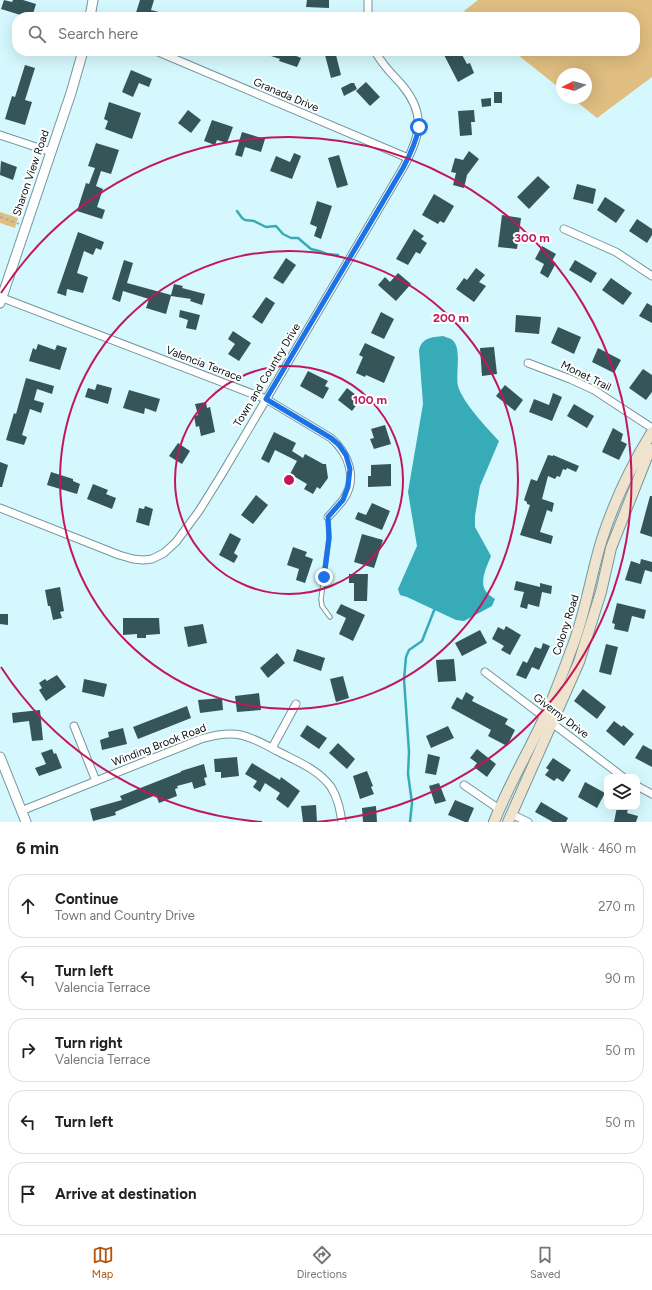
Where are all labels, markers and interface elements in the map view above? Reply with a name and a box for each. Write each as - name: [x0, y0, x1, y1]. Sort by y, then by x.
- search box: [12, 12, 640, 56]
- icon: search: [26, 23, 48, 45]
- text: Search here: [58, 25, 138, 43]
- north arrow: [556, 68, 592, 104]
- street label: Granada Drive: [251, 75, 321, 115]
- route start: [410, 118, 428, 136]
- street label: Sharon View Road: [10, 128, 52, 218]
- text: 300 m: [514, 231, 550, 245]
- text: 200 m: [433, 311, 469, 325]
- street label: Town and Country Drive: [231, 321, 303, 429]
- street label: Valencia Terrace: [164, 343, 244, 385]
- street label: Monet Trail: [559, 358, 613, 394]
- text: 100 m: [353, 393, 387, 407]
- centre of rings: [282, 473, 296, 487]
- route end: [315, 568, 333, 586]
- street label: Colony Road: [550, 593, 582, 657]
- street label: Giverny Drive: [531, 691, 591, 741]
- street label: Winding Brook Road: [110, 721, 208, 769]
- map controls: [604, 774, 640, 810]
- button: layers: [604, 774, 640, 810]
- text: 6 min: [16, 838, 59, 858]
- text: Walk · 460 m: [560, 841, 636, 856]
- text: Continue: [55, 890, 118, 908]
- icon: ahead: [17, 895, 39, 917]
- text: 270 m: [598, 899, 635, 914]
- text: Town and Country Drive: [55, 908, 195, 923]
- text: Turn left: [55, 962, 113, 980]
- icon: left: [17, 967, 39, 989]
- text: 90 m: [605, 971, 635, 986]
- text: Valencia Terrace: [55, 980, 150, 995]
- text: Turn right: [55, 1034, 123, 1052]
- icon: right: [17, 1039, 39, 1061]
- text: 50 m: [605, 1043, 635, 1058]
- text: Valencia Terrace: [55, 1052, 150, 1067]
- icon: left: [17, 1111, 39, 1133]
- text: Turn left: [55, 1113, 113, 1131]
- text: 50 m: [605, 1115, 635, 1130]
- icon: arrive: [17, 1183, 39, 1205]
- text: Arrive at destination: [55, 1185, 196, 1203]
- tab: Map: [92, 1244, 114, 1281]
- tab: Directions: [297, 1244, 347, 1281]
- tab: Saved: [530, 1244, 560, 1281]

